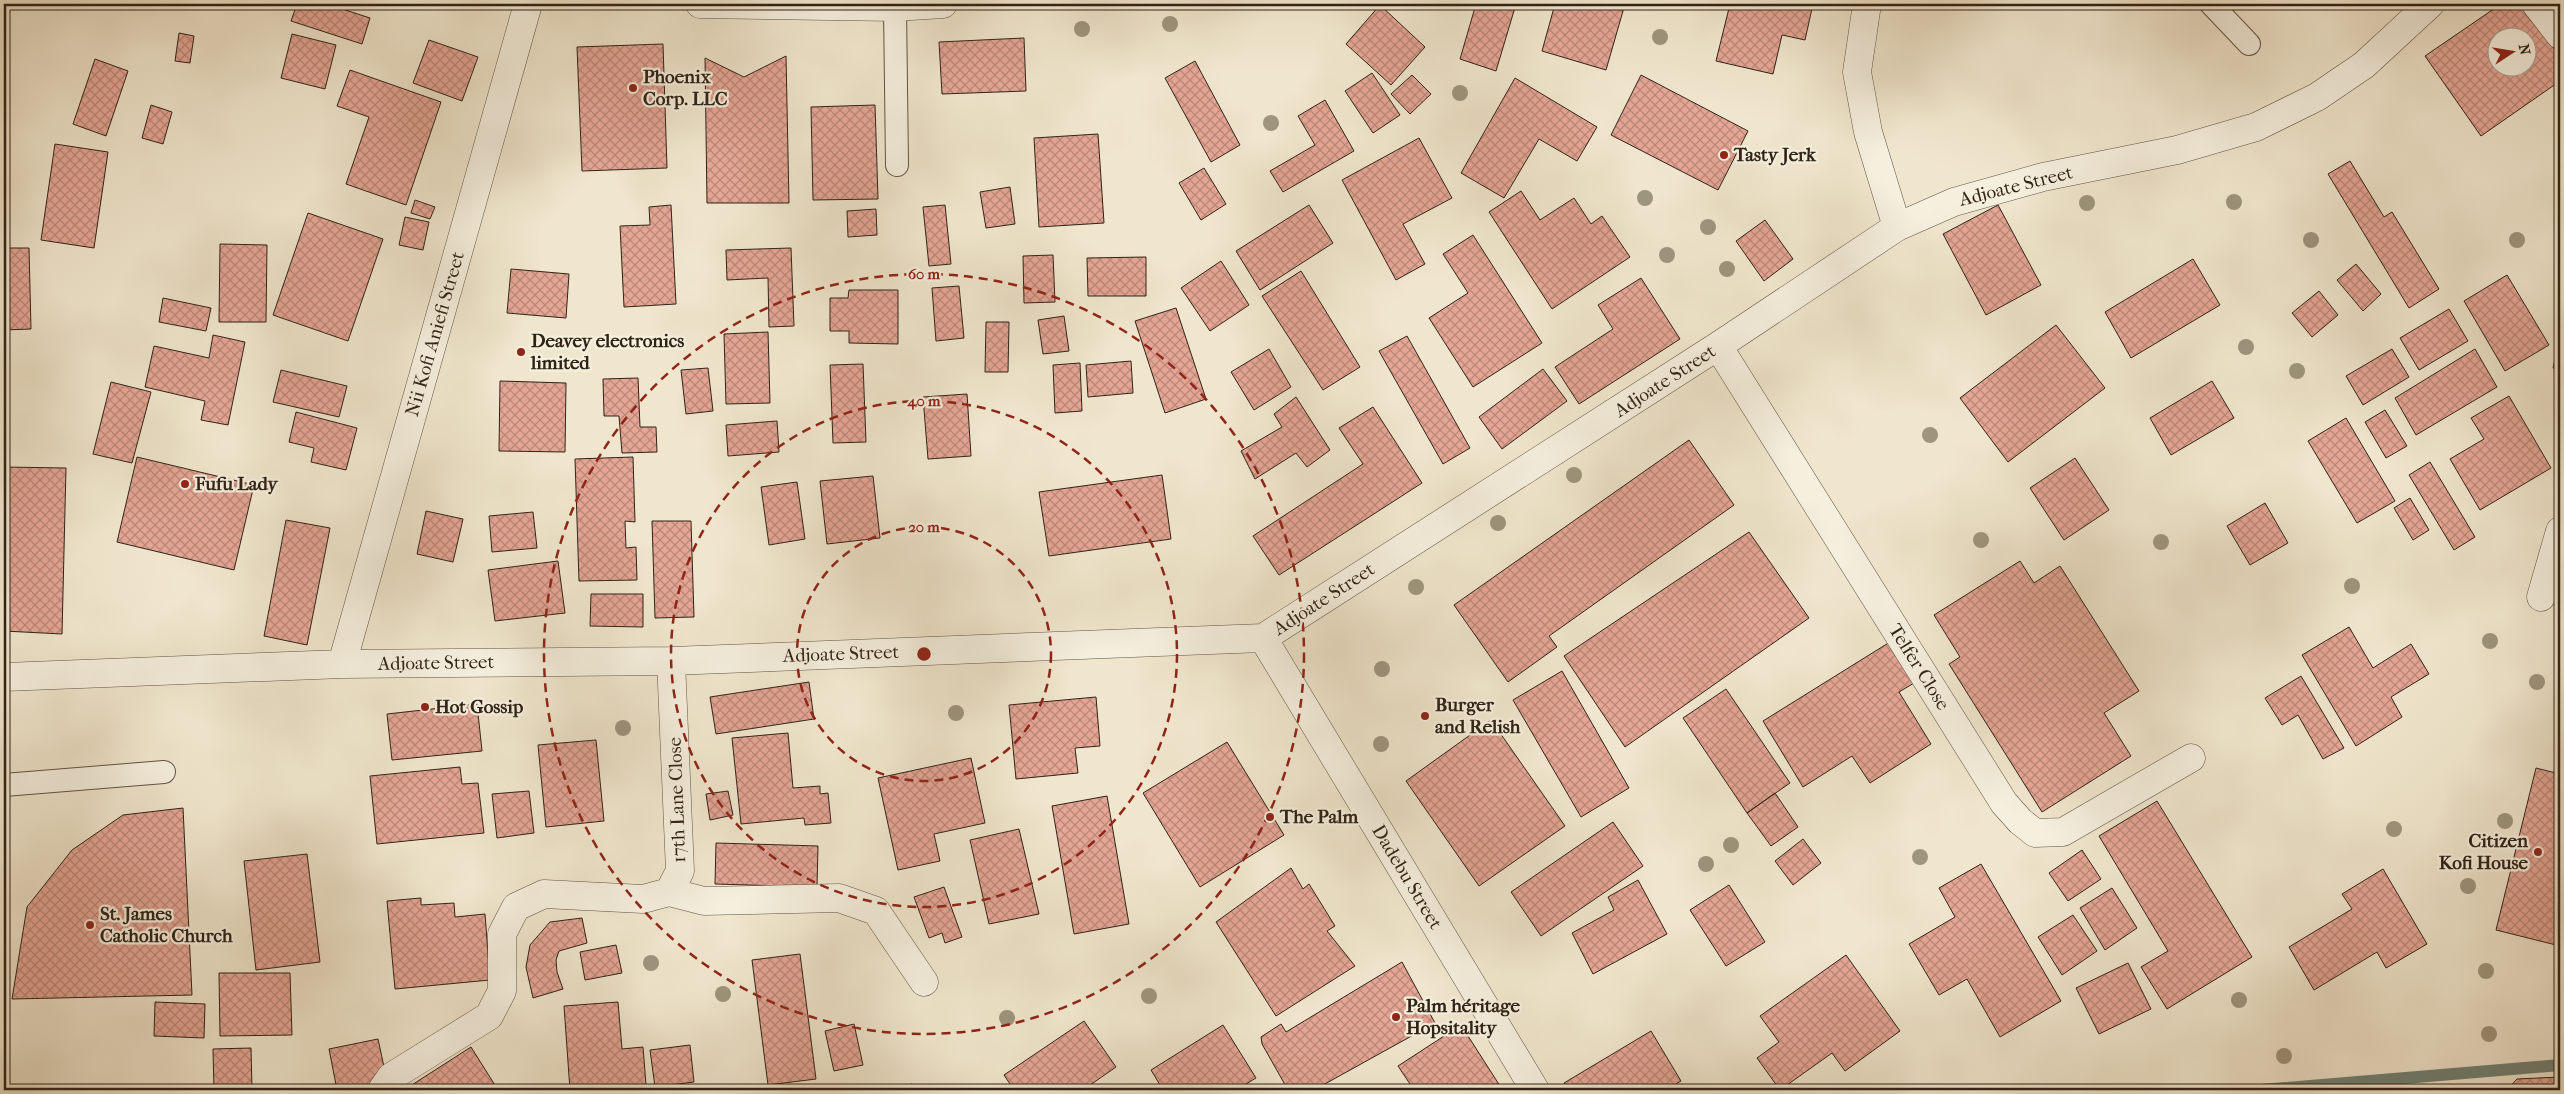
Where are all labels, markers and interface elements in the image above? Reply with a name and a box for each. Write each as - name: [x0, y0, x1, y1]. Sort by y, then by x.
- north arrow: [2486, 28, 2536, 78]
- text: N: [2515, 42, 2534, 57]
- place label: Phoenix Corp. LLC: [643, 66, 728, 110]
- marker: Phoenix Corp. LLC: [627, 82, 639, 94]
- place label: Tasty Jerk: [1733, 144, 1817, 166]
- marker: Tasty Jerk: [1718, 149, 1730, 161]
- street label: Adjoate Street: [1956, 161, 2075, 211]
- street label: Nii Kofi Aniefi Street: [401, 249, 469, 419]
- text: 60 m: [908, 265, 941, 283]
- place label: Deavey electronics limited: [530, 330, 684, 374]
- street label: Adjoate Street: [1609, 340, 1720, 422]
- marker: Deavey electronics limited: [515, 346, 527, 358]
- text: 40 m: [907, 392, 941, 410]
- place label: Fufu Lady: [194, 473, 279, 495]
- marker: Fufu Lady: [179, 478, 191, 490]
- text: 20 m: [908, 518, 940, 536]
- street label: Adjoate Street: [1268, 558, 1379, 640]
- street label: Telfer Close: [1884, 620, 1954, 714]
- street label: Adjoate Street: [782, 641, 900, 667]
- centre of rings: [915, 645, 933, 663]
- street label: Adjoate Street: [377, 651, 495, 675]
- place label: Burger and Relish: [1435, 694, 1521, 738]
- place label: Hot Gossip: [435, 696, 523, 718]
- marker: Hot Gossip: [419, 701, 431, 713]
- marker: Burger and Relish: [1419, 710, 1431, 722]
- street label: 17th Lane Close: [664, 737, 690, 863]
- place label: The Palm: [1279, 806, 1359, 828]
- marker: The Palm: [1264, 811, 1276, 823]
- street label: Dadebu Street: [1367, 821, 1447, 933]
- place label: Citizen Kofi House: [2439, 830, 2529, 874]
- marker: Citizen Kofi House: [2532, 846, 2544, 858]
- place label: St. James Catholic Church: [100, 903, 233, 947]
- marker: St. James Catholic Church: [84, 919, 96, 931]
- place label: Palm héritage Hopsitality: [1406, 995, 1520, 1039]
- marker: Palm héritage Hopsitality: [1390, 1011, 1402, 1023]

